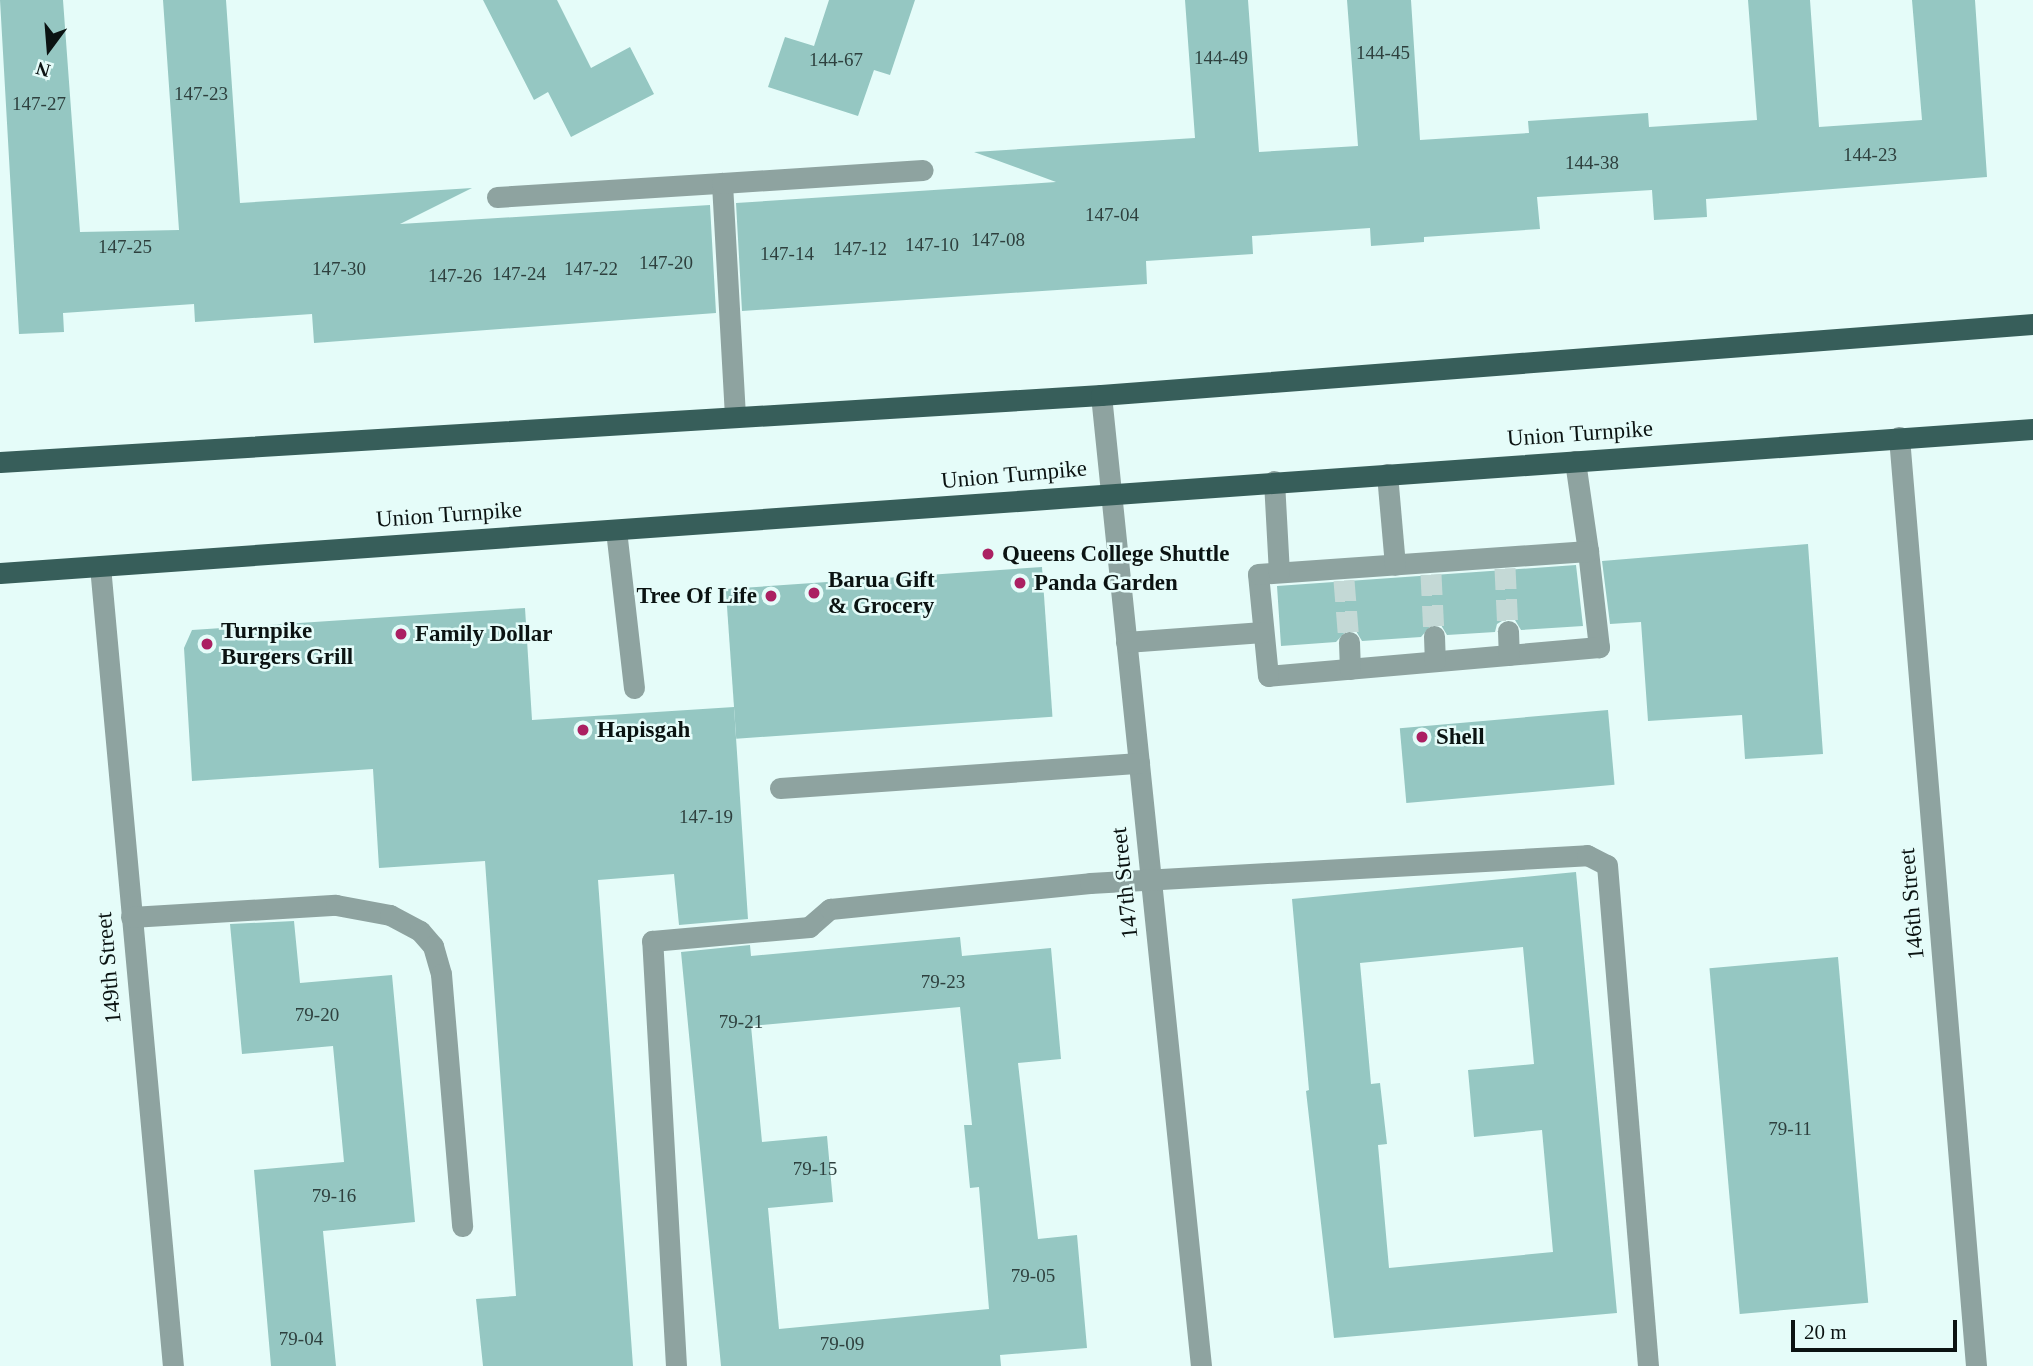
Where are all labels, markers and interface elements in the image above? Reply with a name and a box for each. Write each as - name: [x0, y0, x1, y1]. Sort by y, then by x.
- north arrow: [14, 14, 84, 84]
- house number: 144-45: [1356, 42, 1410, 64]
- house number: 144-49: [1194, 47, 1248, 69]
- house number: 144-67: [809, 49, 863, 71]
- text: N: [34, 58, 53, 82]
- house number: 147-23: [174, 83, 228, 105]
- house number: 147-27: [12, 93, 66, 115]
- house number: 144-23: [1843, 144, 1897, 166]
- house number: 144-38: [1565, 152, 1619, 174]
- house number: 147-04: [1085, 204, 1139, 226]
- house number: 147-08: [971, 229, 1025, 251]
- house number: 147-10: [905, 234, 959, 256]
- house number: 147-25: [98, 236, 152, 258]
- house number: 147-12: [833, 238, 887, 260]
- house number: 147-14: [760, 243, 814, 265]
- house number: 147-20: [639, 252, 693, 274]
- house number: 147-30: [312, 258, 366, 280]
- house number: 147-22: [564, 258, 618, 280]
- house number: 147-24: [492, 263, 546, 285]
- house number: 147-26: [428, 265, 482, 287]
- street label: Union Turnpike: [1506, 415, 1654, 453]
- street label: Union Turnpike: [940, 455, 1088, 495]
- street label: Union Turnpike: [375, 496, 523, 534]
- place label: Queens College Shuttle: [1002, 540, 1229, 568]
- marker: Queens College Shuttle: [980, 546, 996, 562]
- place label: Barua Gift & Grocery: [828, 566, 935, 620]
- place label: Panda Garden: [1034, 569, 1178, 597]
- marker: Panda Garden: [1012, 575, 1028, 591]
- place label: Tree Of Life: [637, 582, 757, 610]
- marker: Barua Gift & Grocery: [806, 585, 822, 601]
- marker: Tree Of Life: [763, 588, 779, 604]
- place label: Turnpike Burgers Grill: [221, 617, 353, 671]
- place label: Family Dollar: [415, 620, 552, 648]
- marker: Family Dollar: [393, 626, 409, 642]
- marker: Turnpike Burgers Grill: [199, 636, 215, 652]
- place label: Hapisgah: [597, 716, 690, 744]
- marker: Hapisgah: [575, 722, 591, 738]
- place label: Shell: [1436, 723, 1485, 751]
- marker: Shell: [1414, 729, 1430, 745]
- house number: 147-19: [679, 806, 733, 828]
- street label: 147th Street: [1105, 826, 1145, 940]
- street label: 146th Street: [1893, 847, 1931, 961]
- street label: 149th Street: [90, 911, 128, 1025]
- house number: 79-23: [921, 971, 965, 993]
- house number: 79-20: [295, 1004, 339, 1026]
- house number: 79-21: [719, 1011, 763, 1033]
- house number: 79-11: [1768, 1118, 1812, 1140]
- house number: 79-15: [793, 1158, 837, 1180]
- house number: 79-16: [312, 1185, 356, 1207]
- house number: 79-05: [1011, 1265, 1055, 1287]
- scale bar: [1795, 1306, 1961, 1350]
- text: 20 m: [1804, 1320, 1847, 1344]
- house number: 79-04: [279, 1328, 323, 1350]
- house number: 79-09: [820, 1333, 864, 1355]

